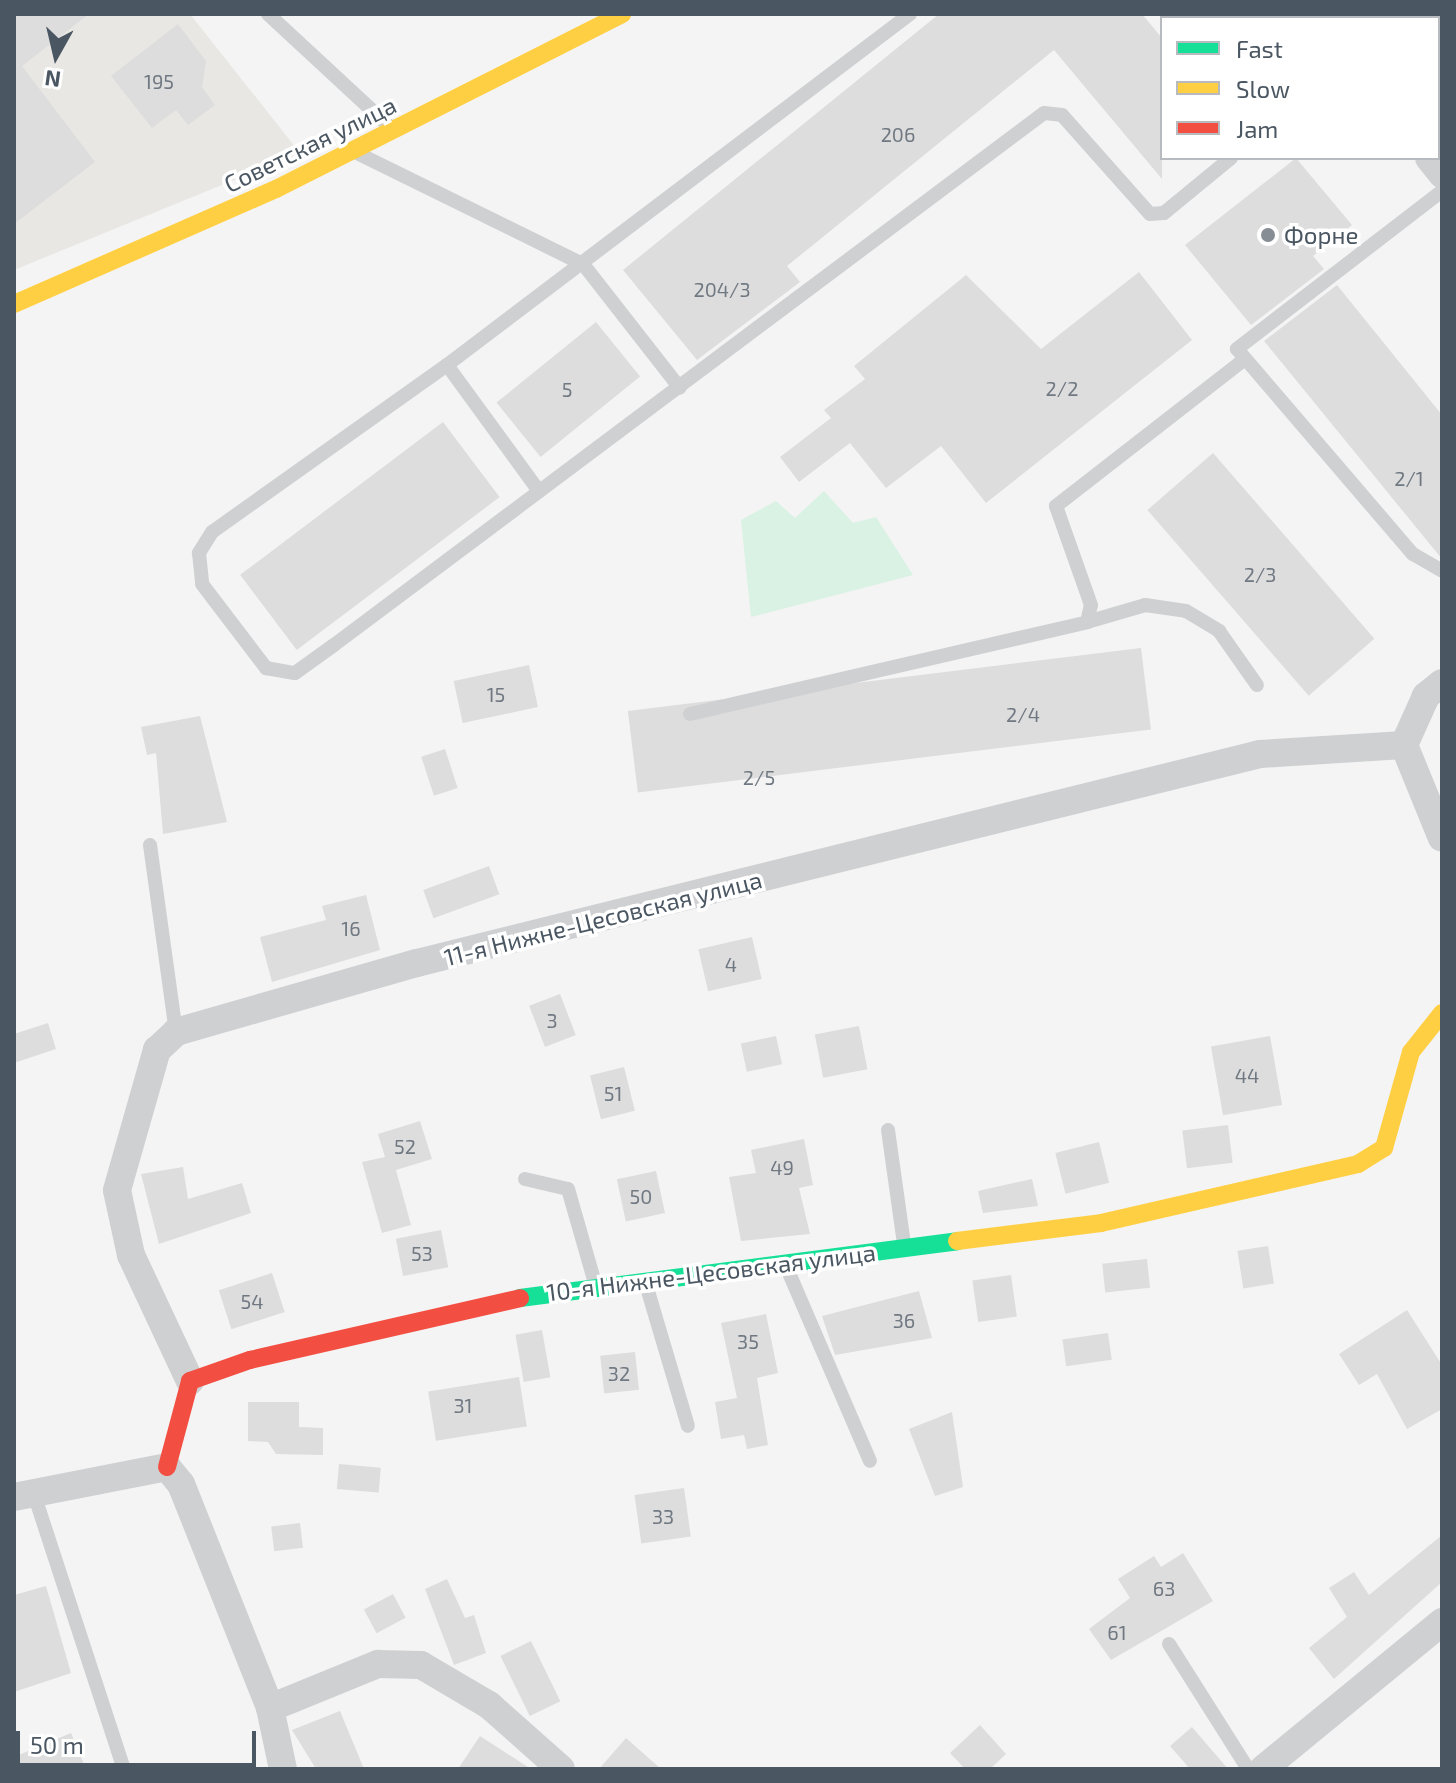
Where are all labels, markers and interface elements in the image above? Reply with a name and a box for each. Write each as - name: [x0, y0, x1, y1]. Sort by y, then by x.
- north arrow: [16, 16, 96, 96]
- legend: [1160, 16, 1440, 160]
- text: Fast: [1236, 34, 1283, 63]
- text: N: [43, 66, 62, 94]
- house number: 195: [144, 69, 174, 93]
- text: Slow: [1236, 74, 1290, 103]
- street label: Советская улица: [219, 90, 401, 198]
- text: Jam: [1236, 114, 1278, 143]
- house number: 206: [881, 122, 915, 146]
- place label: Форне: [1284, 221, 1358, 249]
- marker: Форне: [1259, 226, 1277, 244]
- house number: 204/3: [693, 277, 751, 301]
- house number: 2/2: [1046, 376, 1078, 400]
- house number: 5: [562, 377, 572, 401]
- house number: 2/1: [1394, 466, 1424, 490]
- house number: 2/3: [1244, 562, 1276, 586]
- house number: 15: [487, 682, 505, 706]
- house number: 2/4: [1006, 702, 1040, 726]
- house number: 2/5: [743, 765, 775, 789]
- street label: 11-я Нижне-Цесовская улица: [441, 865, 765, 971]
- house number: 16: [341, 916, 361, 940]
- house number: 4: [725, 952, 737, 976]
- house number: 3: [546, 1008, 558, 1032]
- house number: 44: [1235, 1063, 1259, 1087]
- house number: 51: [604, 1081, 622, 1105]
- house number: 52: [394, 1134, 416, 1158]
- house number: 49: [770, 1155, 794, 1179]
- house number: 50: [630, 1184, 652, 1208]
- street label: 10-я Нижне-Цесовская улица: [545, 1238, 877, 1306]
- house number: 53: [411, 1241, 433, 1265]
- house number: 54: [240, 1289, 264, 1313]
- house number: 36: [893, 1308, 915, 1332]
- house number: 35: [737, 1329, 759, 1353]
- house number: 32: [608, 1361, 630, 1385]
- house number: 31: [453, 1393, 473, 1417]
- house number: 33: [652, 1504, 674, 1528]
- house number: 63: [1153, 1576, 1175, 1600]
- house number: 61: [1107, 1620, 1127, 1644]
- scale bar: [20, 1715, 260, 1765]
- text: 50 m: [30, 1730, 84, 1759]

